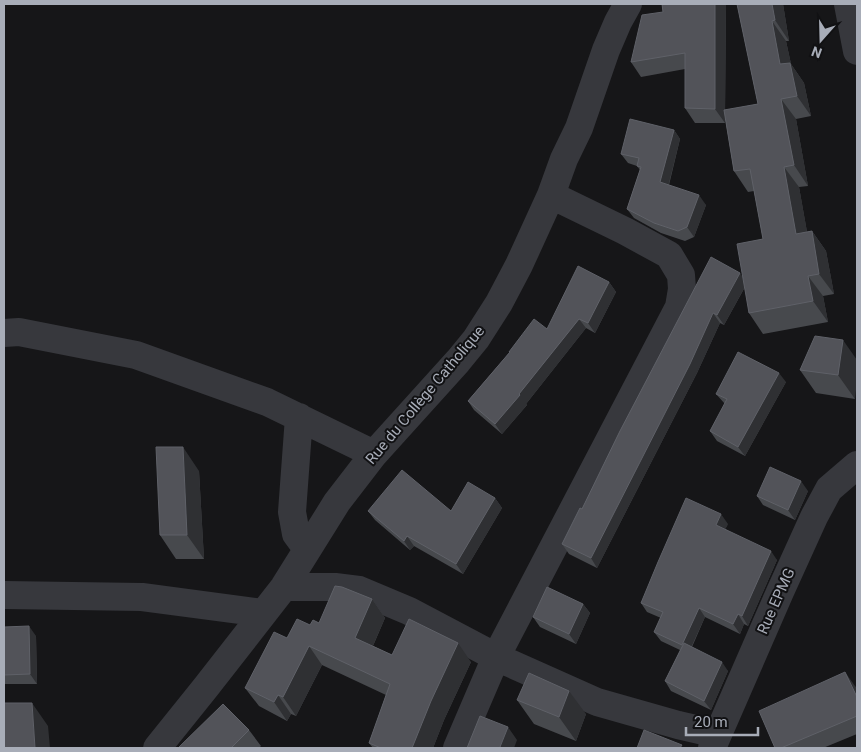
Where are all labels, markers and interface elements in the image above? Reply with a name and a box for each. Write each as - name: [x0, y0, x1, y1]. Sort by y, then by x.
- north arrow: [796, 15, 846, 65]
- text: N: [809, 43, 824, 61]
- street label: Rue du Collège Catholique: [362, 322, 488, 468]
- street label: Rue EPMG: [753, 565, 799, 637]
- scale bar: [686, 704, 758, 736]
- text: 20 m: [694, 713, 728, 731]

